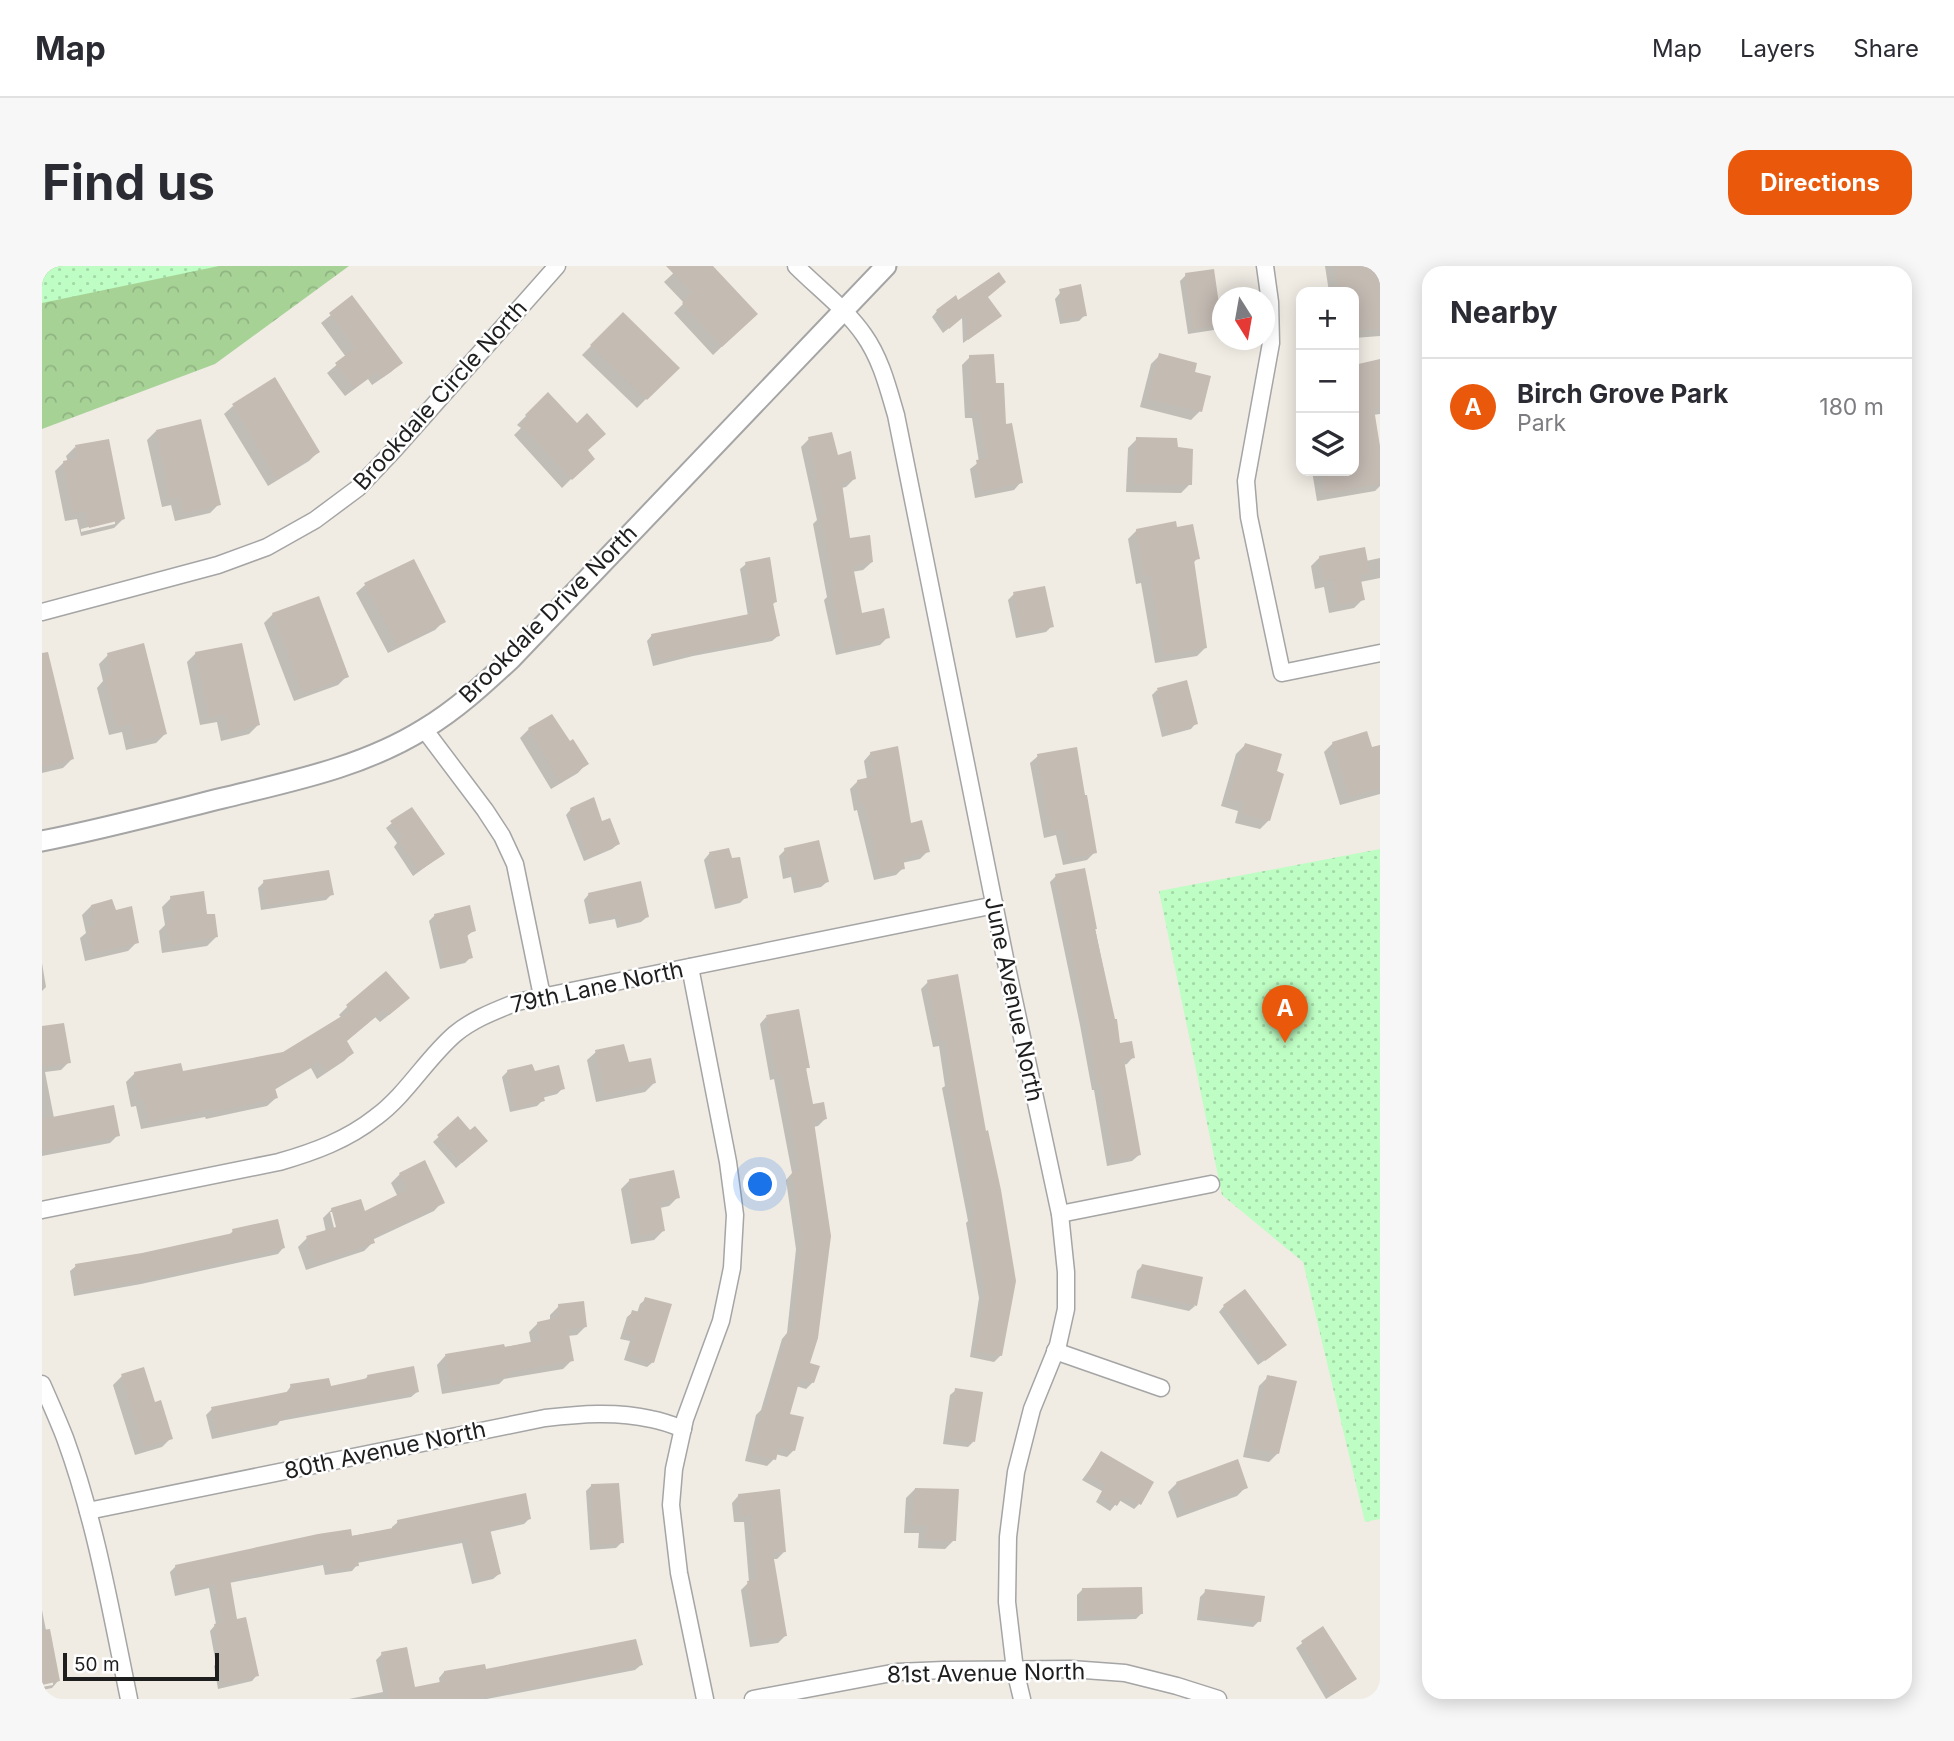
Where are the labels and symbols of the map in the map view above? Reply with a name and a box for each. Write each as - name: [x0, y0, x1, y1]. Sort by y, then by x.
- north arrow: [1212, 287, 1275, 350]
- street label: Brookdale Circle North: [347, 294, 533, 496]
- street label: Brookdale Drive North: [453, 519, 643, 709]
- street label: June Avenue North: [979, 894, 1049, 1104]
- street label: 79th Lane North: [508, 955, 686, 1019]
- pin: A: [1262, 985, 1308, 1043]
- your location: [743, 1167, 777, 1201]
- street label: 80th Avenue North: [282, 1415, 488, 1485]
- scale bar: [63, 1650, 219, 1682]
- street label: 81st Avenue North: [887, 1657, 1085, 1689]

